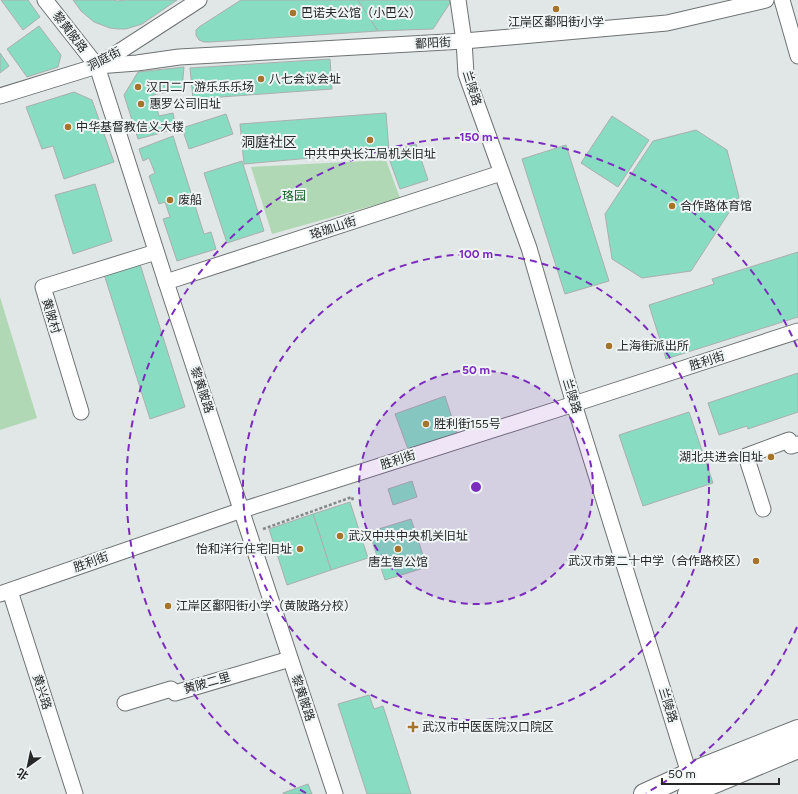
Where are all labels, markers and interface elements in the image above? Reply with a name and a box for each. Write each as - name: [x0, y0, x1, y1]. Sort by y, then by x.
- marker: 江岸区鄱阳街小学: [551, 4, 561, 14]
- place label: 巴诺夫公馆（小巴公）: [301, 6, 421, 20]
- marker: 巴诺夫公馆（小巴公）: [288, 8, 298, 18]
- street label: 黎黄陂路: [50, 9, 90, 55]
- place label: 江岸区鄱阳街小学: [508, 15, 604, 29]
- street label: 鄱阳街: [415, 35, 451, 51]
- street label: 洞庭街: [85, 44, 123, 74]
- street label: 兰陵路: [460, 69, 484, 107]
- place label: 八七会议会址: [269, 72, 341, 86]
- marker: 八七会议会址: [256, 74, 266, 84]
- place label: 汉口二厂游乐乐乐场: [146, 80, 254, 94]
- marker: 汉口二厂游乐乐乐场: [133, 82, 143, 92]
- place label: 惠罗公司旧址: [149, 97, 221, 111]
- marker: 惠罗公司旧址: [136, 99, 146, 109]
- place label: 中华基督教信义大楼: [76, 120, 184, 134]
- marker: 中华基督教信义大楼: [63, 122, 73, 132]
- text: 150 m: [459, 130, 493, 144]
- district label: 洞庭社区: [241, 134, 297, 151]
- marker: 中共中央长江局机关旧址: [365, 135, 375, 145]
- place label: 中共中央长江局机关旧址: [304, 147, 436, 161]
- park label: 珞园: [282, 189, 306, 203]
- place label: 废船: [178, 193, 202, 207]
- marker: 废船: [165, 195, 175, 205]
- place label: 合作路体育馆: [680, 199, 752, 213]
- marker: 合作路体育馆: [667, 201, 677, 211]
- street label: 珞珈山街: [308, 214, 358, 242]
- text: 100 m: [459, 247, 493, 261]
- street label: 黄陂村: [39, 297, 63, 336]
- place label: 上海街派出所: [617, 339, 689, 353]
- marker: 上海街派出所: [604, 341, 614, 351]
- street label: 胜利街: [688, 349, 726, 373]
- text: 50 m: [462, 363, 490, 377]
- street label: 黎黄陂路: [188, 365, 216, 415]
- street label: 兰陵路: [560, 377, 584, 415]
- place label: 胜利街155号: [434, 417, 501, 431]
- marker: 胜利街155号: [421, 419, 431, 429]
- street label: 胜利街: [379, 448, 417, 472]
- place label: 湖北共进会旧址: [679, 450, 763, 464]
- marker: 湖北共进会旧址: [766, 452, 776, 462]
- centre of rings: [469, 480, 483, 494]
- place label: 武汉中共中央机关旧址: [348, 529, 468, 543]
- marker: 武汉中共中央机关旧址: [335, 531, 345, 541]
- place label: 怡和洋行住宅旧址: [196, 542, 292, 556]
- marker: 怡和洋行住宅旧址: [295, 544, 305, 554]
- marker: 唐生智公馆: [393, 544, 403, 554]
- street label: 胜利街: [72, 550, 110, 574]
- place label: 武汉市第二十中学（合作路校区）: [568, 554, 748, 568]
- place label: 唐生智公馆: [368, 555, 428, 569]
- marker: 武汉市第二十中学（合作路校区）: [751, 556, 761, 566]
- place label: 江岸区鄱阳街小学（黄陂路分校）: [176, 599, 356, 613]
- marker: 江岸区鄱阳街小学（黄陂路分校）: [163, 601, 173, 611]
- street label: 黄陂二里: [182, 670, 232, 696]
- street label: 黄兴路: [30, 673, 54, 711]
- street label: 黎黄陂路: [289, 673, 317, 723]
- street label: 兰陵路: [656, 686, 680, 724]
- place label: 武汉市中医医院汉口院区: [422, 720, 554, 734]
- marker: 武汉市中医医院汉口院区: [407, 721, 419, 733]
- north arrow: [8, 746, 48, 786]
- scale bar: [662, 760, 779, 786]
- text: 北: [15, 766, 31, 782]
- text: 50 m: [668, 767, 696, 781]

